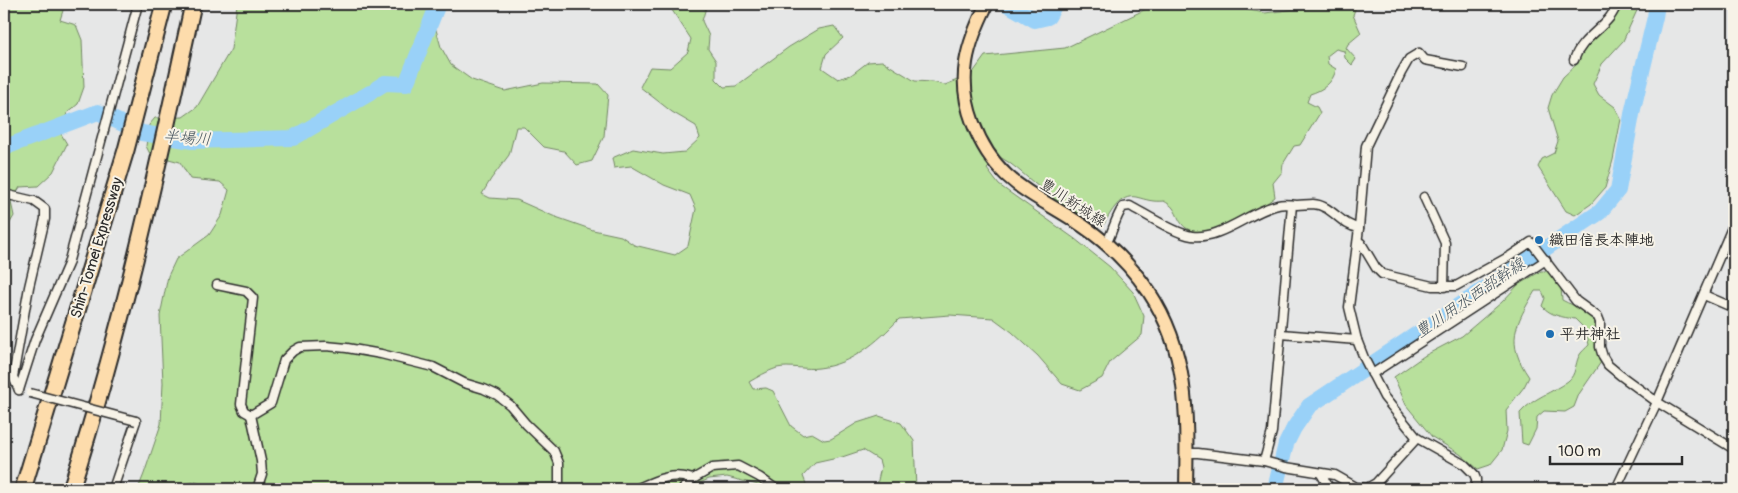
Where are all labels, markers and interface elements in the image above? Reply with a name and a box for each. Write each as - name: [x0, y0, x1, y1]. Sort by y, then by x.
- water label: 半場川: [162, 126, 212, 150]
- street label: Shin-Tomei Expressway: [67, 175, 128, 321]
- street label: 豊川新城線: [1036, 175, 1110, 231]
- place label: 織田信長本陣地: [1549, 231, 1654, 250]
- marker: 織田信長本陣地: [1533, 234, 1545, 246]
- water label: 豊川用水西部幹線: [1411, 253, 1529, 342]
- place label: 平井神社: [1560, 325, 1620, 344]
- marker: 平井神社: [1544, 328, 1556, 340]
- scale bar: [1550, 433, 1683, 465]
- text: 100 m: [1558, 442, 1601, 461]

